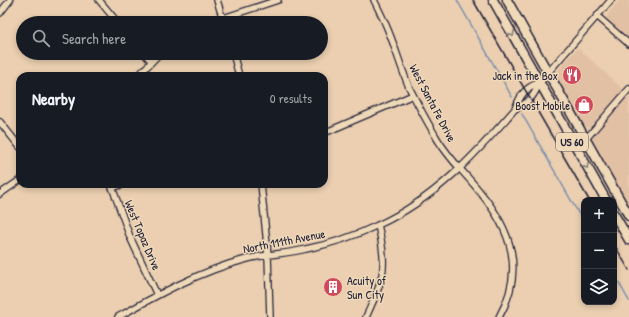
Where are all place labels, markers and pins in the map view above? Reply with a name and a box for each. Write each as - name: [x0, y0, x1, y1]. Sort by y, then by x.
- restaurant icon: Jack in the Box: [561, 64, 583, 86]
- place label: Jack in the Box: [493, 67, 558, 84]
- shop icon: Boost Mobile: [573, 94, 595, 116]
- place label: Boost Mobile: [515, 97, 570, 114]
- place label: Acuity of Sun City: [347, 272, 387, 303]
- building icon: Acuity of Sun City: [322, 276, 344, 298]

